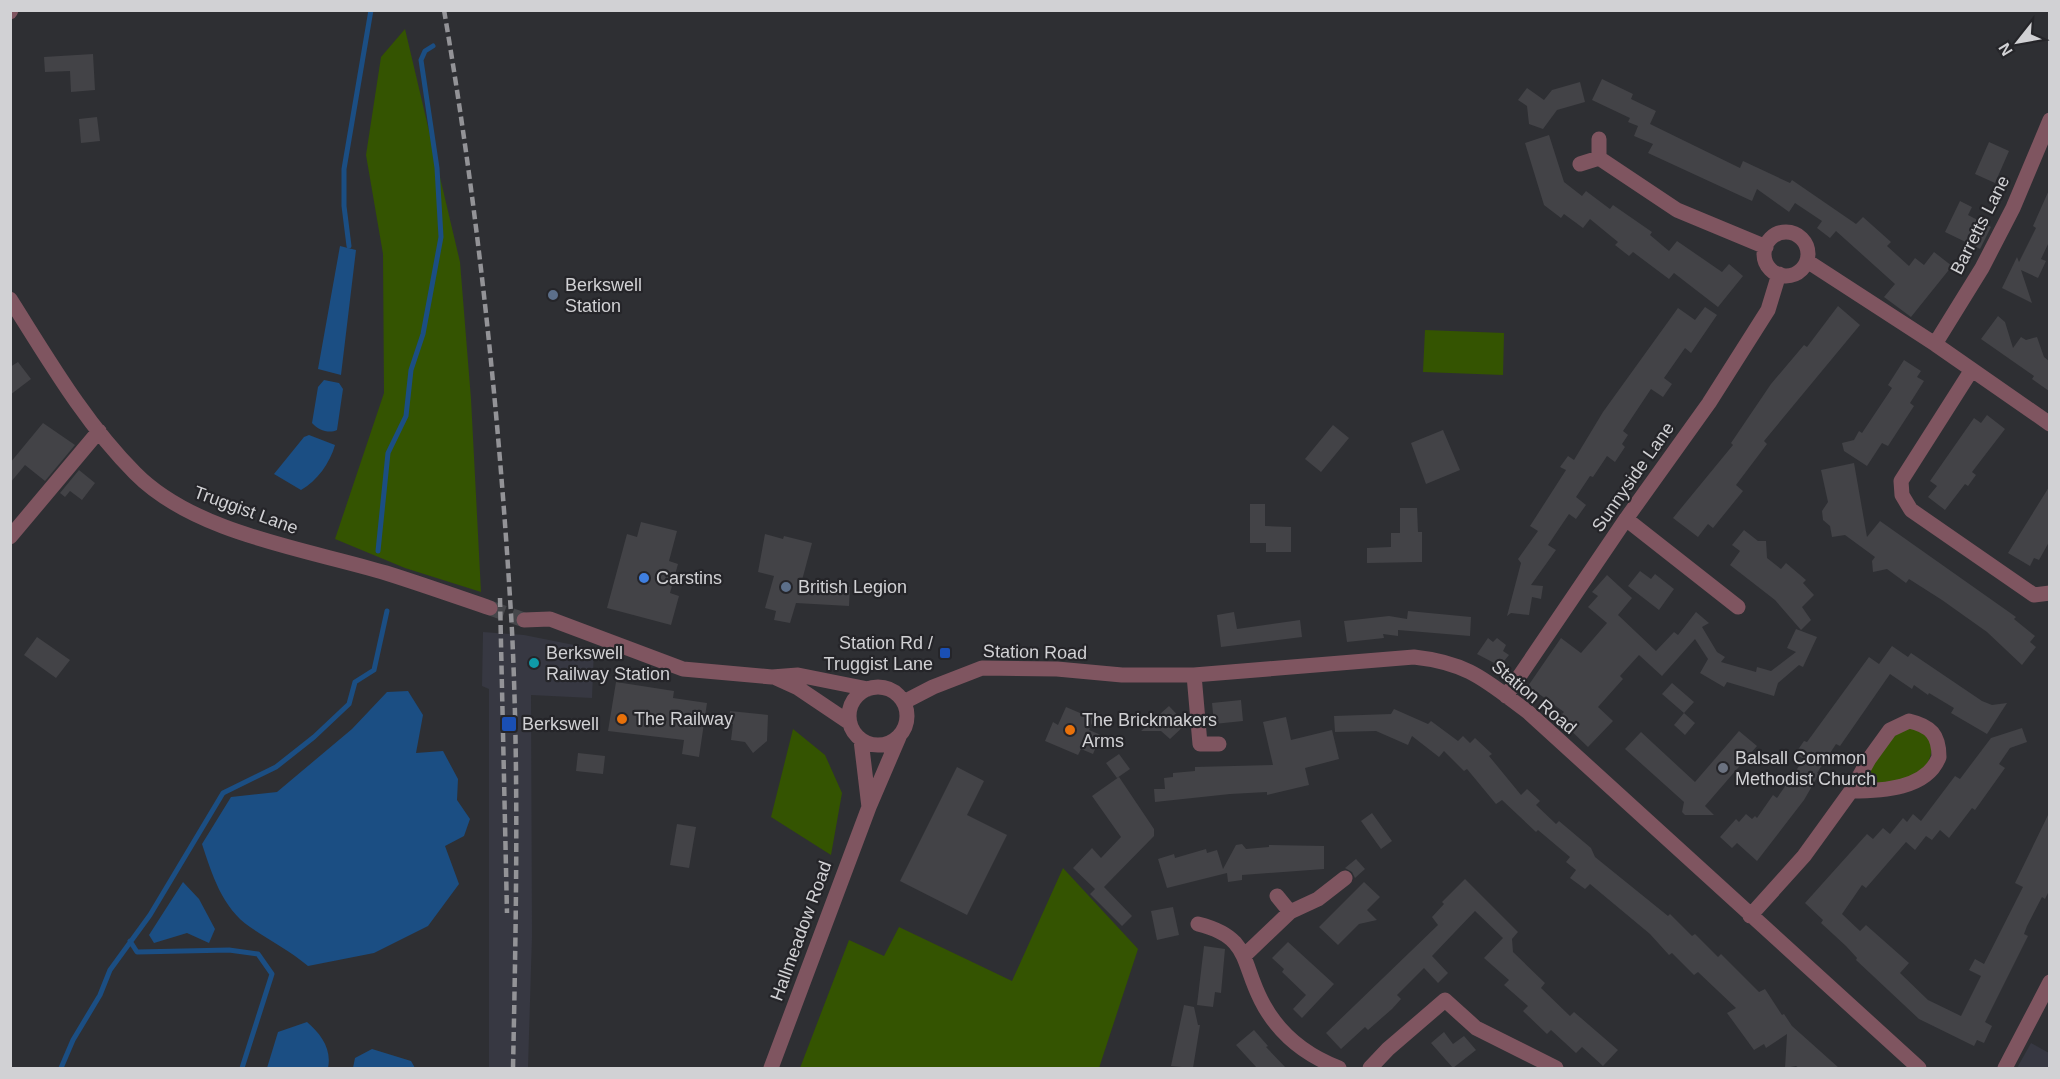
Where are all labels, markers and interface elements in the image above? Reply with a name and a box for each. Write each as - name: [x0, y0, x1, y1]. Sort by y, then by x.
- north arrow: [1988, 12, 2048, 72]
- text: N: [1995, 40, 2016, 59]
- street label: Barretts Lane: [1947, 172, 2013, 278]
- place label: Berkswell Station: [565, 275, 642, 316]
- marker: Berkswell Station: [546, 288, 560, 302]
- street label: Sunnyside Lane: [1588, 418, 1678, 536]
- street label: Truggist Lane: [191, 482, 301, 538]
- place label: Carstins: [656, 568, 722, 588]
- marker: Carstins: [637, 571, 651, 585]
- place label: British Legion: [798, 577, 907, 597]
- marker: British Legion: [779, 580, 793, 594]
- place label: Station Rd / Truggist Lane: [824, 633, 933, 674]
- street label: Station Road: [983, 641, 1087, 663]
- place label: Berkswell Railway Station: [546, 643, 670, 684]
- marker: Station Rd / Truggist Lane: [938, 646, 952, 660]
- marker: Berkswell Railway Station: [527, 656, 541, 670]
- street label: Station Road: [1488, 656, 1580, 738]
- place label: The Railway: [634, 709, 733, 729]
- place label: The Brickmakers Arms: [1082, 710, 1217, 751]
- marker: The Railway: [615, 712, 629, 726]
- place label: Berkswell: [522, 714, 599, 734]
- marker: Berkswell: [500, 715, 518, 733]
- marker: The Brickmakers Arms: [1063, 723, 1077, 737]
- place label: Balsall Common Methodist Church: [1735, 748, 1876, 789]
- marker: Balsall Common Methodist Church: [1716, 761, 1730, 775]
- street label: Hallmeadow Road: [766, 858, 836, 1004]

